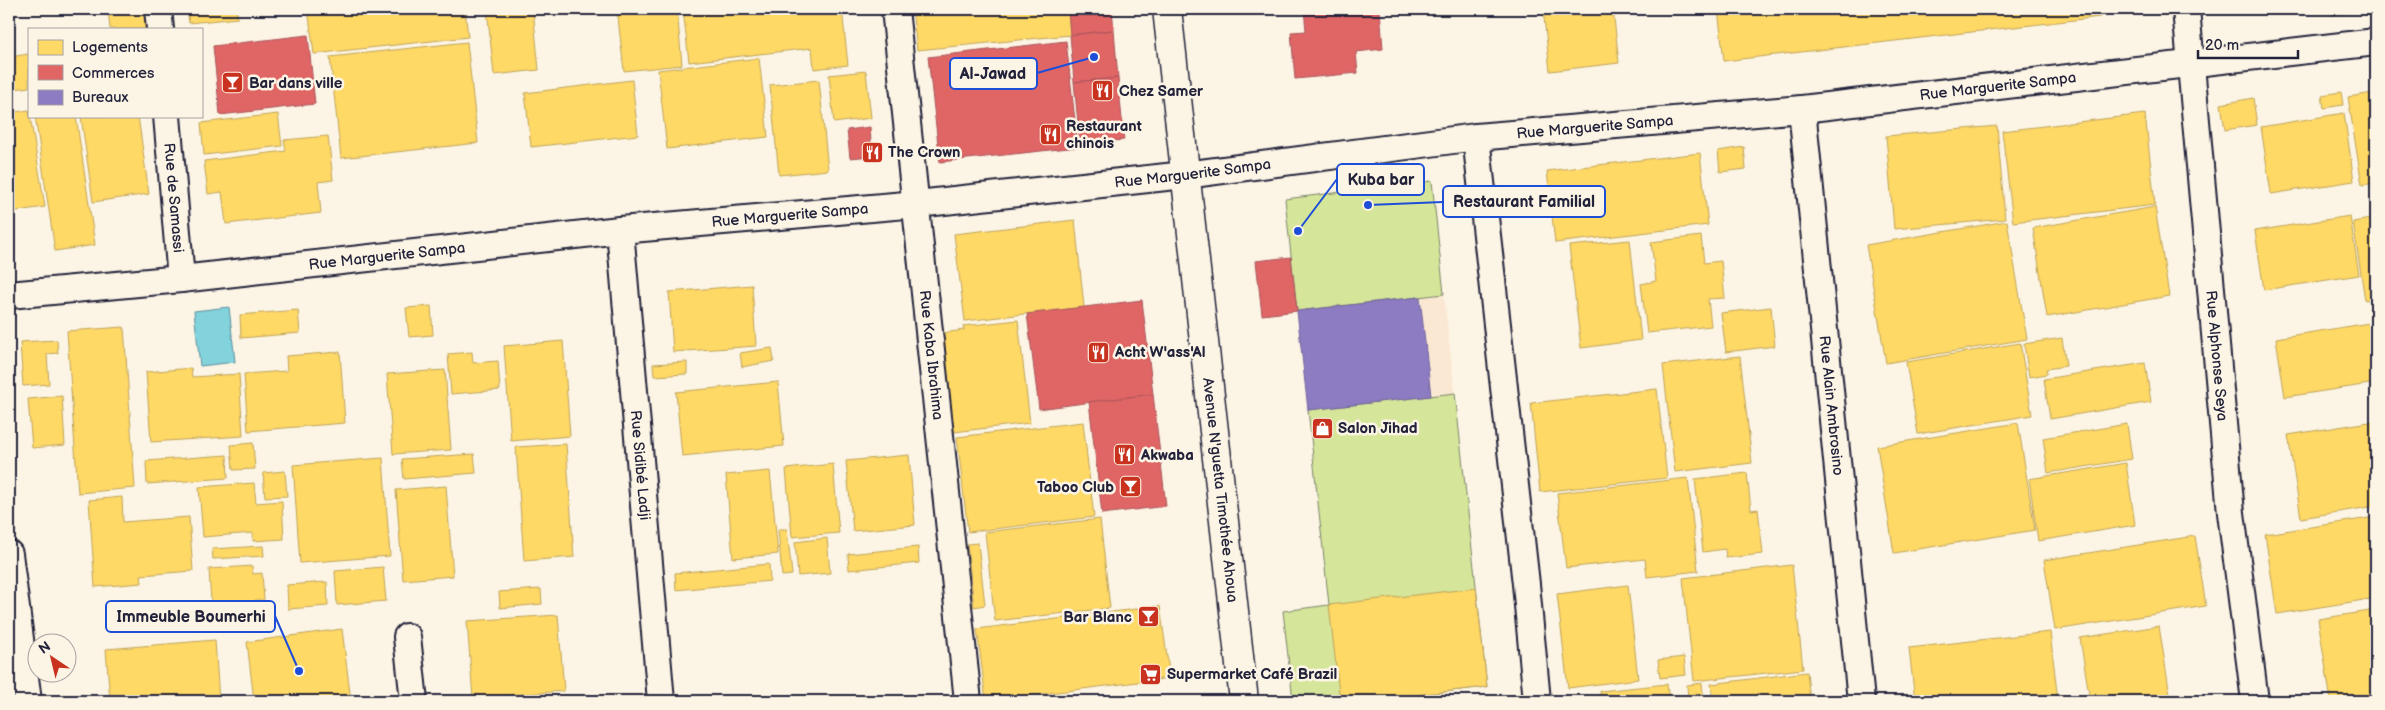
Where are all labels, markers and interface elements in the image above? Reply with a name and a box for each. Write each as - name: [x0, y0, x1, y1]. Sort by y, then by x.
- legend: [28, 28, 202, 118]
- scale bar: [2198, 28, 2298, 60]
- text: 20 m: [2205, 36, 2239, 55]
- text: Logements: [72, 38, 148, 57]
- callout: Al-Jawad: [950, 58, 1037, 89]
- text: Commerces: [72, 64, 155, 83]
- text: Al-Jawad: [959, 65, 1026, 84]
- street label: Rue Marguerite Sampa: [1919, 68, 2077, 105]
- bar icon: Bar dans ville: [221, 71, 245, 95]
- place label: Bar dans ville: [249, 74, 343, 93]
- restaurant icon: Chez Samer: [1091, 79, 1115, 103]
- place label: Chez Samer: [1119, 82, 1204, 101]
- text: Bureaux: [72, 88, 129, 107]
- street label: Rue Marguerite Sampa: [1516, 111, 1674, 143]
- place label: Restaurant chinois: [1066, 117, 1142, 153]
- restaurant icon: Restaurant chinois: [1038, 123, 1062, 147]
- restaurant icon: The Crown: [860, 140, 884, 164]
- street label: Rue de Samassi: [160, 142, 188, 253]
- place label: The Crown: [888, 143, 960, 162]
- street label: Rue Marguerite Sampa: [1113, 154, 1272, 192]
- callout: Kuba bar: [1337, 164, 1424, 195]
- text: Kuba bar: [1347, 171, 1415, 190]
- callout: Restaurant Familial: [1443, 186, 1605, 217]
- text: Restaurant Familial: [1453, 193, 1595, 212]
- street label: Rue Marguerite Sampa: [711, 199, 869, 231]
- street label: Rue Marguerite Sampa: [308, 238, 466, 274]
- street label: Rue Kaba Ibrahima: [915, 289, 948, 421]
- street label: Rue Alphonse Seya: [2202, 289, 2232, 422]
- street label: Rue Alain Ambrosino: [1815, 335, 1848, 477]
- restaurant icon: Acht W'ass'Al: [1087, 340, 1111, 364]
- place label: Acht W'ass'Al: [1114, 343, 1206, 362]
- street label: Avenue N'guetta Timothée Ahoua: [1199, 377, 1242, 603]
- street label: Rue Sidibé Ladji: [626, 409, 655, 521]
- shop icon: Salon Jihad: [1310, 416, 1334, 440]
- place label: Salon Jihad: [1338, 419, 1418, 438]
- restaurant icon: Akwaba: [1113, 443, 1137, 467]
- place label: Akwaba: [1140, 446, 1194, 465]
- bar icon: Taboo Club: [1118, 475, 1142, 499]
- place label: Taboo Club: [1037, 478, 1114, 497]
- callout: Immeuble Boumerhi: [106, 601, 275, 632]
- bar icon: Bar Blanc: [1136, 605, 1160, 629]
- text: Immeuble Boumerhi: [116, 608, 266, 627]
- place label: Bar Blanc: [1063, 608, 1132, 627]
- north arrow: [28, 632, 78, 682]
- text: N: [36, 638, 54, 658]
- supermarket icon: Supermarket Café Brazil: [1139, 662, 1163, 686]
- place label: Supermarket Café Brazil: [1167, 665, 1337, 684]

